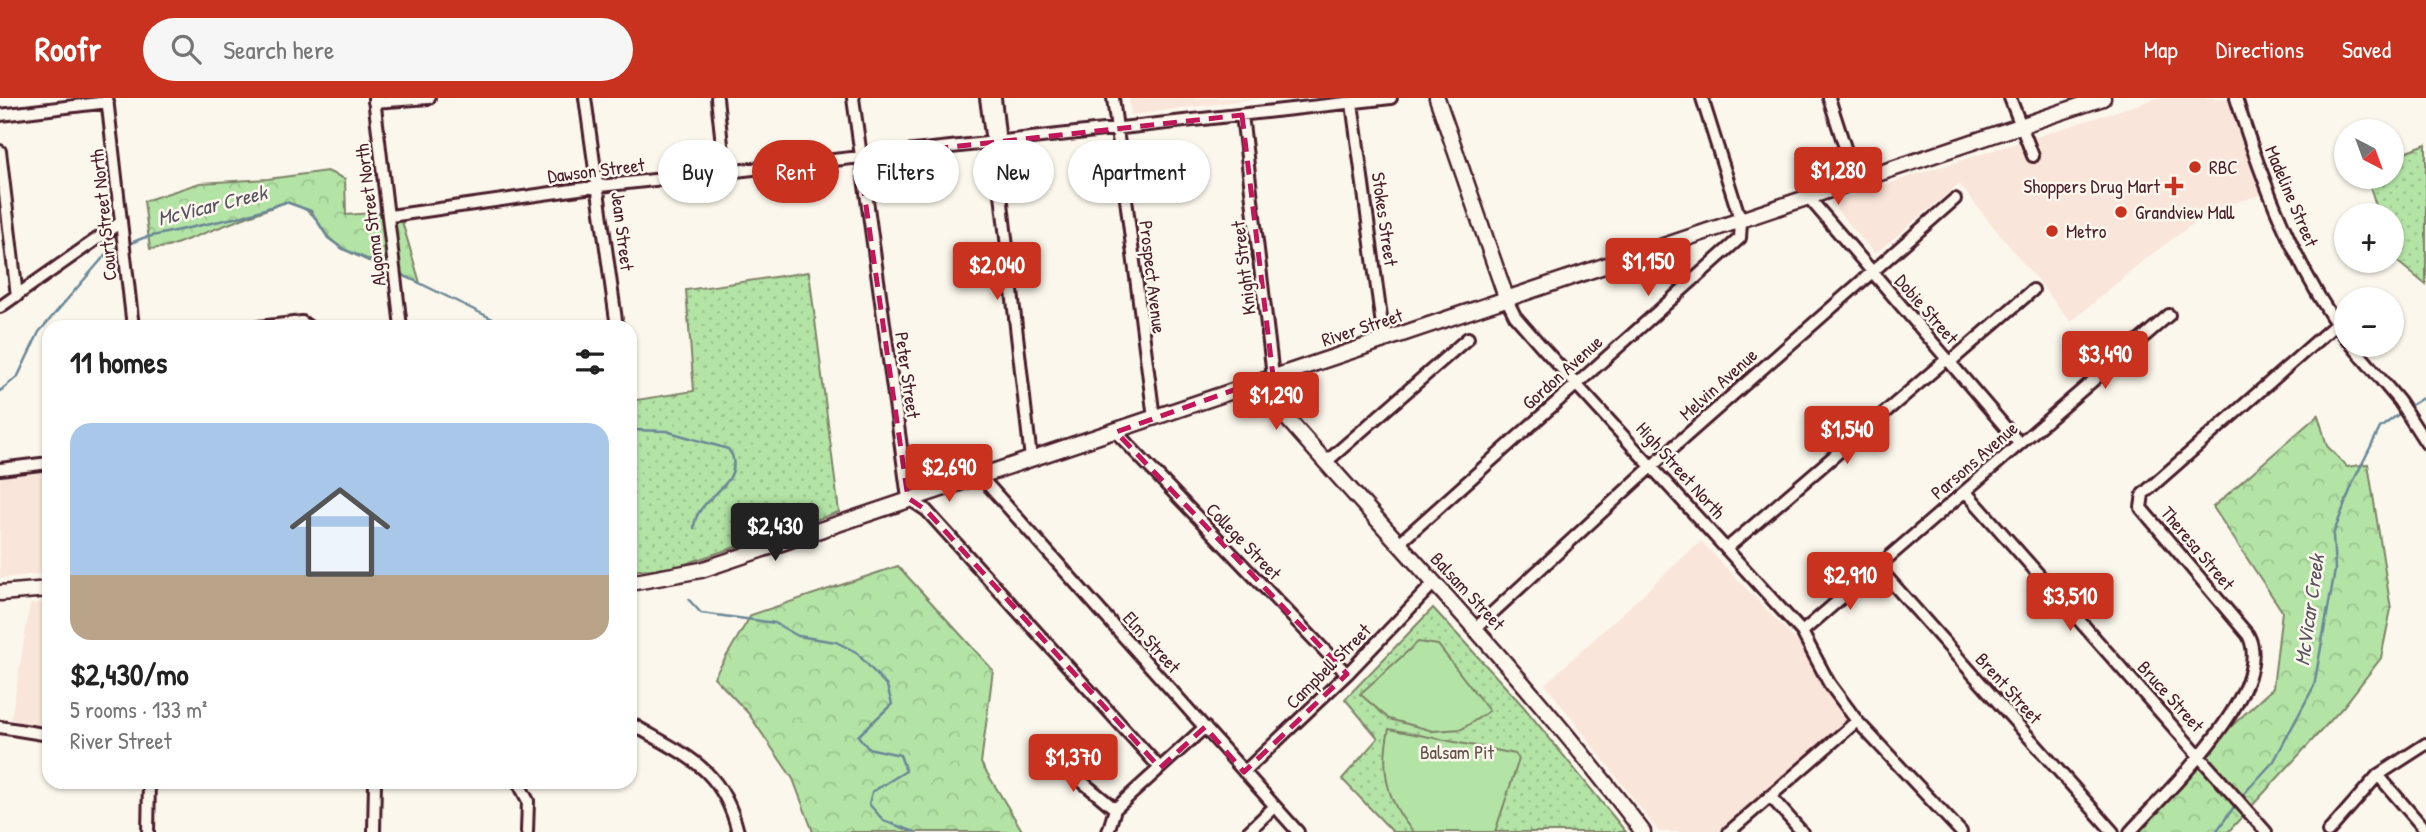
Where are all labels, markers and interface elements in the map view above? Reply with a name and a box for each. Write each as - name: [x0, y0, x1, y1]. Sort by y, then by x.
- search box: [143, 18, 633, 81]
- text: Roofr: [35, 27, 101, 71]
- icon: search: [167, 30, 205, 68]
- text: Search here: [223, 32, 334, 67]
- text: Map: [2144, 33, 2178, 65]
- text: Directions: [2216, 33, 2304, 65]
- text: Saved: [2342, 33, 2391, 65]
- north arrow: [2334, 119, 2404, 189]
- map controls: [2334, 119, 2404, 357]
- chip: Buy: [658, 140, 738, 203]
- chip: Rent: [752, 140, 839, 203]
- chip: Filters: [853, 140, 959, 203]
- chip: New: [973, 140, 1054, 203]
- chip: Apartment: [1068, 140, 1210, 203]
- street label: Madeline Street: [2259, 141, 2325, 251]
- street label: Algoma Street North: [348, 142, 392, 288]
- street label: Court Street North: [83, 148, 123, 282]
- pin: $1,280: [1781, 148, 1895, 207]
- street label: Dawson Street: [546, 151, 646, 189]
- text: $1,280: [1810, 154, 1866, 185]
- place label: RBC: [2209, 154, 2238, 180]
- marker: RBC: [2187, 159, 2203, 175]
- street label: Stokes Street: [1366, 171, 1404, 268]
- place label: Shoppers Drug Mart: [2023, 173, 2160, 199]
- water label: McVicar Creek: [154, 177, 272, 233]
- marker: Shoppers Drug Mart: [2166, 178, 2182, 194]
- street label: Jean Street: [605, 190, 641, 272]
- place label: Grandview Mall: [2135, 199, 2235, 225]
- button: +: [2334, 203, 2404, 273]
- marker: Grandview Mall: [2113, 204, 2129, 220]
- place label: Metro: [2066, 218, 2107, 244]
- street label: Prospect Avenue: [1133, 219, 1173, 335]
- street label: Knight Street: [1224, 219, 1262, 316]
- marker: Metro: [2044, 223, 2060, 239]
- pin: $1,150: [1591, 238, 1705, 298]
- pin: $2,040: [940, 242, 1054, 302]
- text: $1,150: [1621, 245, 1675, 276]
- text: $2,040: [969, 249, 1025, 280]
- street label: Dobie Street: [1889, 268, 1965, 350]
- button: −: [2334, 287, 2404, 357]
- street label: River Street: [1318, 302, 1406, 352]
- street label: Gordon Avenue: [1516, 328, 1608, 415]
- street label: Peter Street: [889, 330, 927, 420]
- pin: $3,490: [2048, 331, 2162, 391]
- text: $3,490: [2078, 338, 2132, 369]
- text: 11 homes: [70, 342, 167, 382]
- street label: Melvin Avenue: [1673, 342, 1763, 426]
- icon: filters: [571, 343, 609, 381]
- pin: $1,290: [1219, 372, 1333, 432]
- text: $1,290: [1249, 379, 1303, 410]
- pin: $1,540: [1790, 406, 1904, 466]
- text: $1,540: [1820, 413, 1874, 444]
- street label: Parsons Avenue: [1925, 415, 2023, 505]
- street label: High Street North: [1630, 416, 1732, 524]
- pin: $2,690: [892, 444, 1006, 504]
- text: $2,690: [922, 451, 977, 482]
- icon: home: [277, 469, 403, 595]
- street label: College Street: [1200, 497, 1288, 586]
- street label: Theresa Street: [2155, 500, 2241, 596]
- pin: $2,430: [718, 504, 832, 563]
- text: $2,430: [747, 510, 803, 541]
- street label: Balsam Street: [1425, 546, 1511, 636]
- water label: McVicar Creek: [2287, 551, 2331, 667]
- pin: $2,910: [1793, 552, 1907, 612]
- text: $2,910: [1823, 559, 1877, 590]
- pin: $3,510: [2013, 574, 2127, 633]
- text: $3,510: [2043, 580, 2098, 611]
- street label: Elm Street: [1117, 605, 1187, 679]
- street label: Campbell Street: [1280, 617, 1377, 714]
- street label: Brent Street: [1970, 647, 2048, 730]
- text: $2,430/mo: [70, 654, 189, 694]
- street label: Bruce Street: [2132, 655, 2210, 738]
- text: 5 rooms · 133 m²: [70, 694, 207, 725]
- text: River Street: [70, 725, 172, 756]
- pin: $1,370: [1016, 734, 1130, 794]
- park label: Balsam Pit: [1420, 739, 1495, 765]
- text: $1,370: [1045, 741, 1101, 772]

